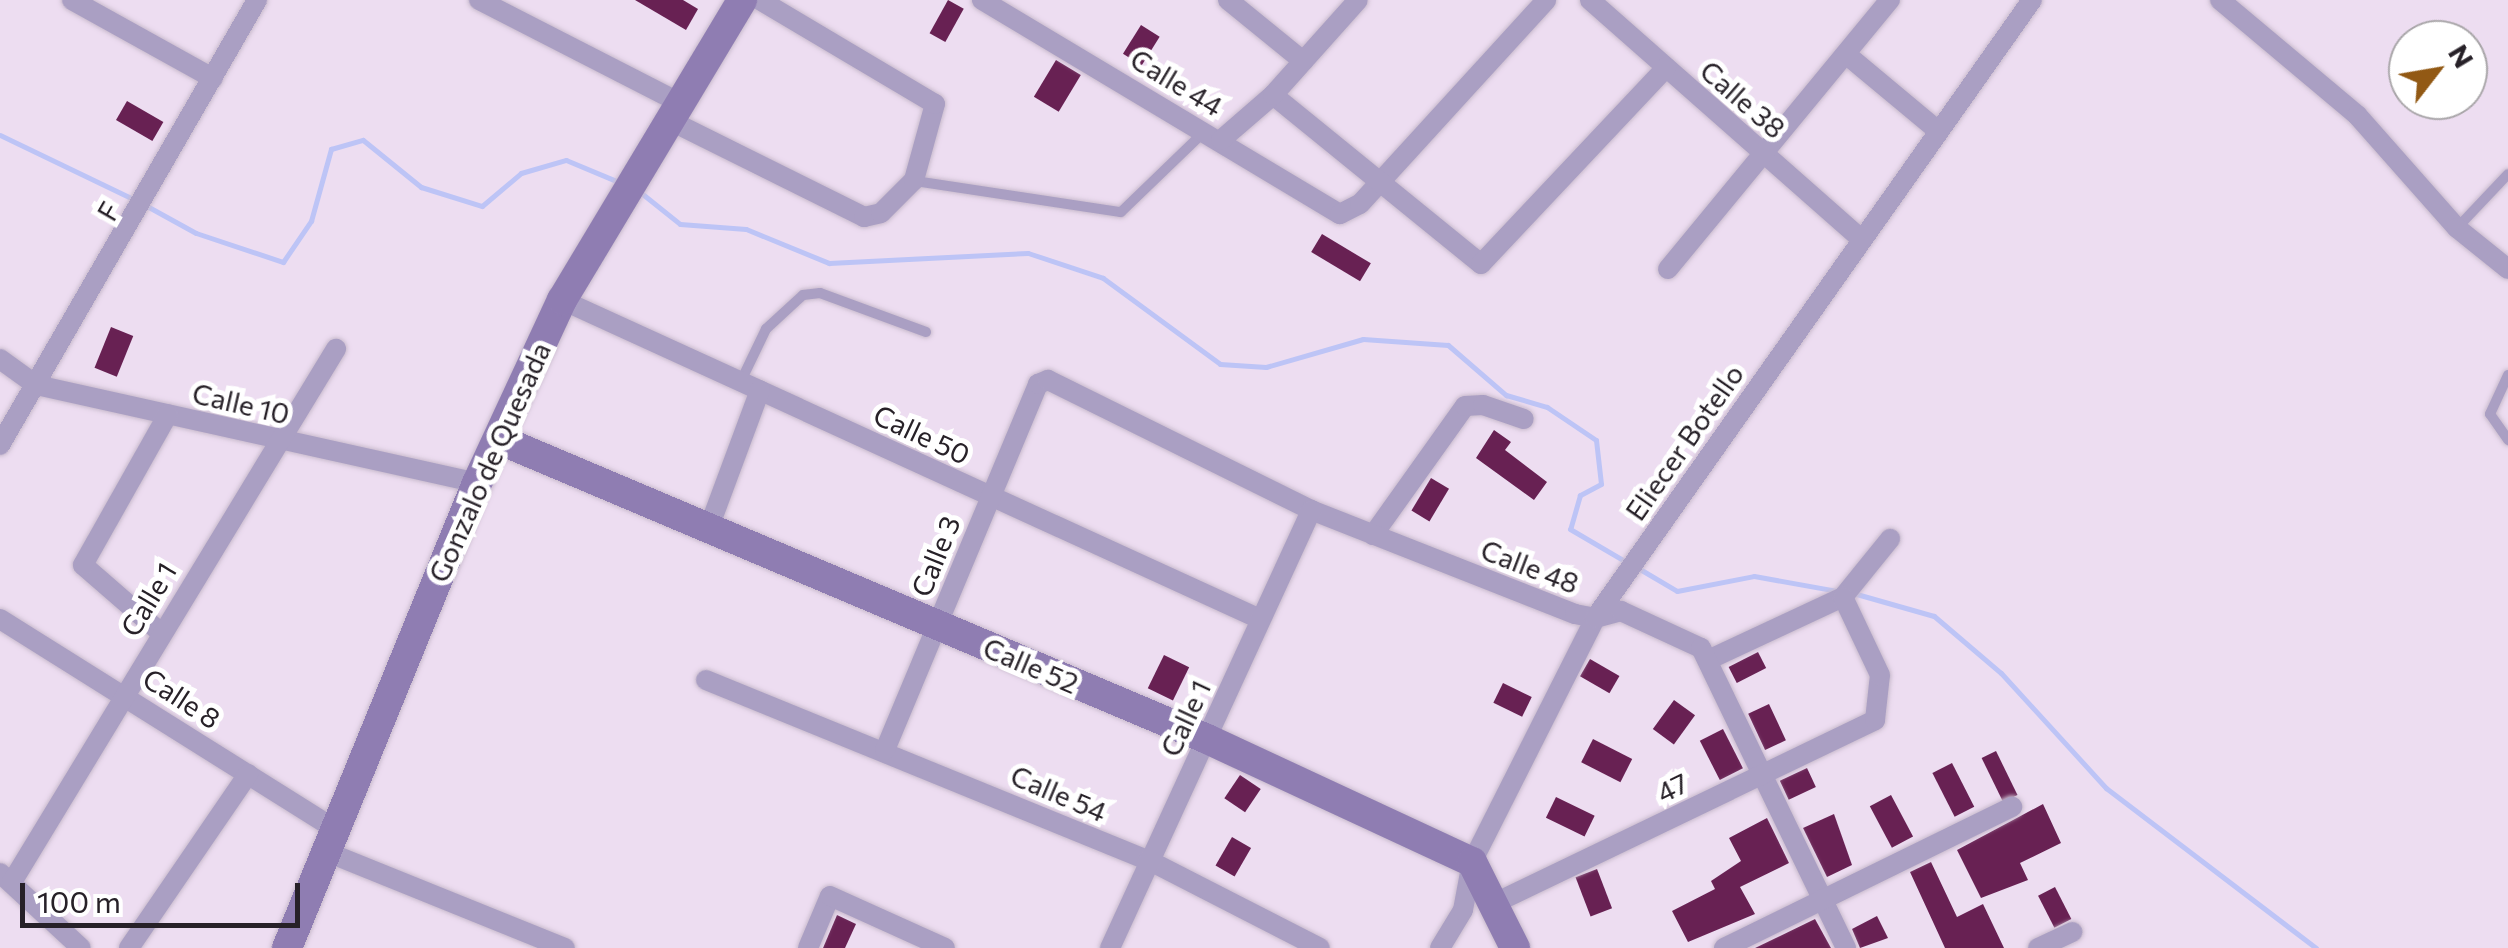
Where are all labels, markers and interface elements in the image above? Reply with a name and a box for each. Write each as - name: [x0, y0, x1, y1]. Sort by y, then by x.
- north arrow: [2388, 20, 2488, 120]
- text: N: [2442, 38, 2482, 73]
- street label: Calle 44: [1125, 41, 1229, 123]
- street label: Calle 38: [1694, 53, 1792, 145]
- street label: F: [89, 196, 127, 226]
- street label: Gonzalo de Quesada: [421, 337, 557, 587]
- street label: Eliecer Botello: [1618, 358, 1750, 526]
- street label: Calle 10: [189, 376, 293, 430]
- street label: Calle 50: [868, 397, 976, 471]
- street label: Calle 3: [904, 511, 966, 601]
- street label: Calle 48: [1476, 532, 1584, 600]
- street label: Calle 1: [113, 556, 183, 642]
- street label: Calle 52: [979, 630, 1083, 700]
- street label: Calle 8: [137, 661, 227, 735]
- street label: Calle 1: [1153, 675, 1217, 761]
- street label: Calle 54: [1006, 758, 1112, 828]
- street label: 47: [1651, 765, 1693, 809]
- scale bar: [25, 863, 305, 925]
- text: 100 m: [37, 882, 121, 919]

